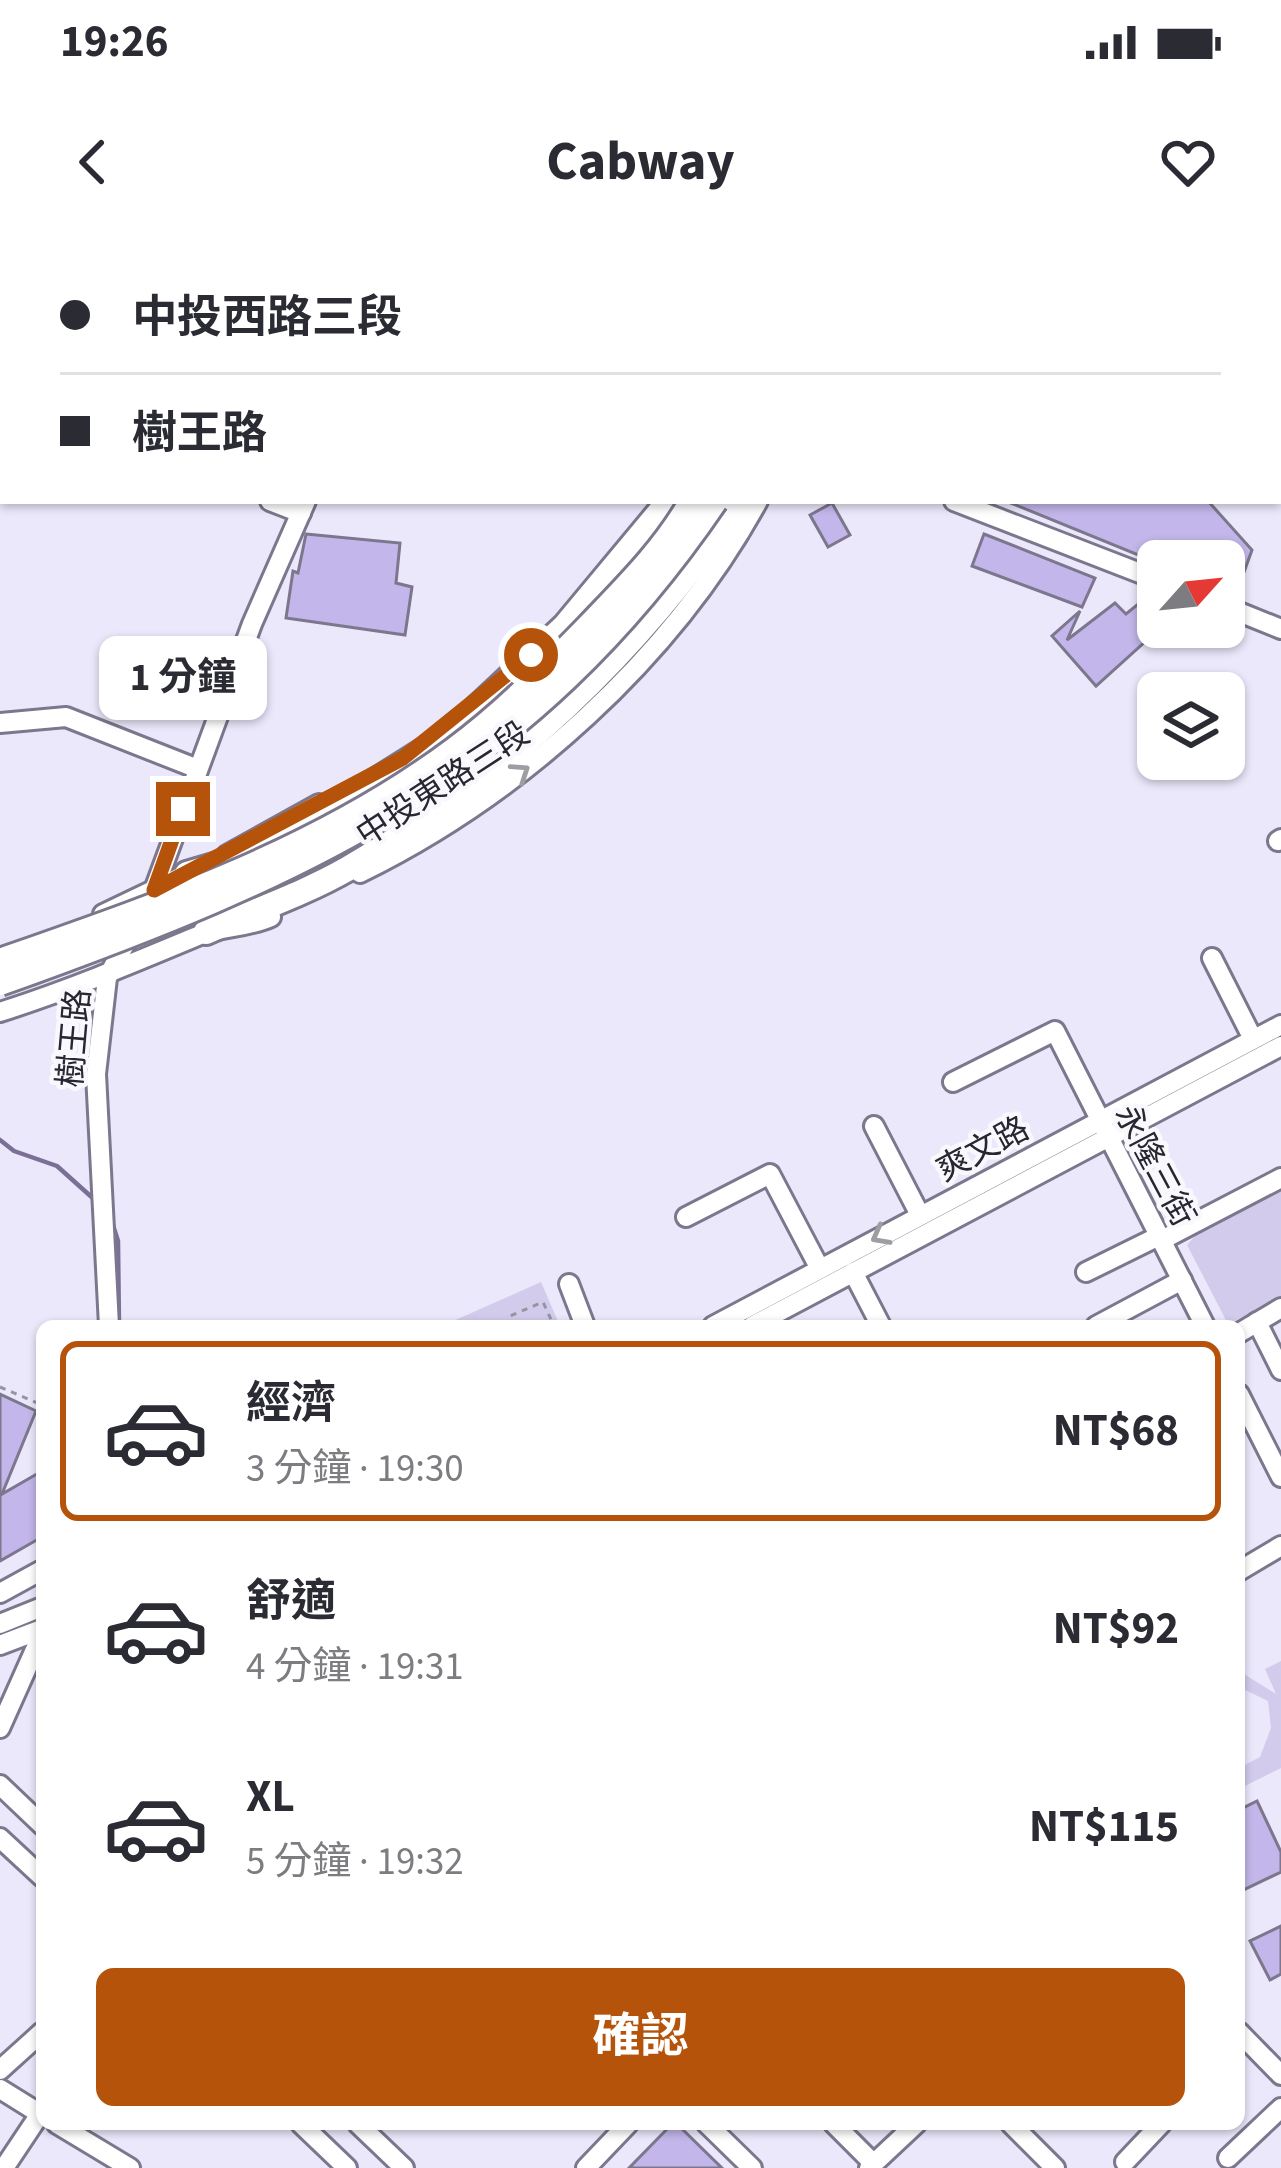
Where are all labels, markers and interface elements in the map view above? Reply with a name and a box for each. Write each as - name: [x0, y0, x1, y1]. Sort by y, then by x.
- text: 19:26: [60, 10, 169, 74]
- text: Cabway: [546, 124, 735, 201]
- icon: back: [60, 129, 126, 195]
- icon: heart: [1155, 129, 1221, 195]
- text: 中投西路三段: [132, 286, 402, 350]
- text: 樹王路: [132, 402, 267, 466]
- north arrow: [1137, 540, 1245, 648]
- map controls: [1137, 540, 1245, 780]
- route start: [504, 628, 558, 682]
- callout: 1 分鐘: [99, 635, 267, 719]
- text: 1 分鐘: [130, 650, 236, 706]
- button: layers: [1137, 672, 1245, 780]
- street label: 中投東路三段: [347, 711, 539, 858]
- one-way arrow: [508, 765, 530, 787]
- route end: [156, 782, 210, 836]
- street label: 樹王路: [47, 987, 102, 1089]
- street label: 永隆三街: [1103, 1096, 1206, 1235]
- street label: 爽文路: [928, 1105, 1037, 1193]
- one-way arrow: [872, 1222, 893, 1245]
- text: 經濟: [246, 1372, 336, 1436]
- icon: car: [102, 1377, 210, 1485]
- text: NT$68: [1053, 1399, 1179, 1463]
- text: 3 分鐘 · 19:30: [246, 1441, 464, 1497]
- text: 舒適: [246, 1570, 336, 1634]
- icon: car: [102, 1575, 210, 1683]
- text: NT$92: [1053, 1597, 1179, 1661]
- text: 4 分鐘 · 19:31: [246, 1639, 464, 1695]
- text: XL: [246, 1765, 295, 1829]
- icon: car: [102, 1773, 210, 1881]
- text: NT$115: [1029, 1795, 1179, 1859]
- text: 5 分鐘 · 19:32: [246, 1834, 464, 1890]
- button: 確認: [96, 1968, 1185, 2106]

